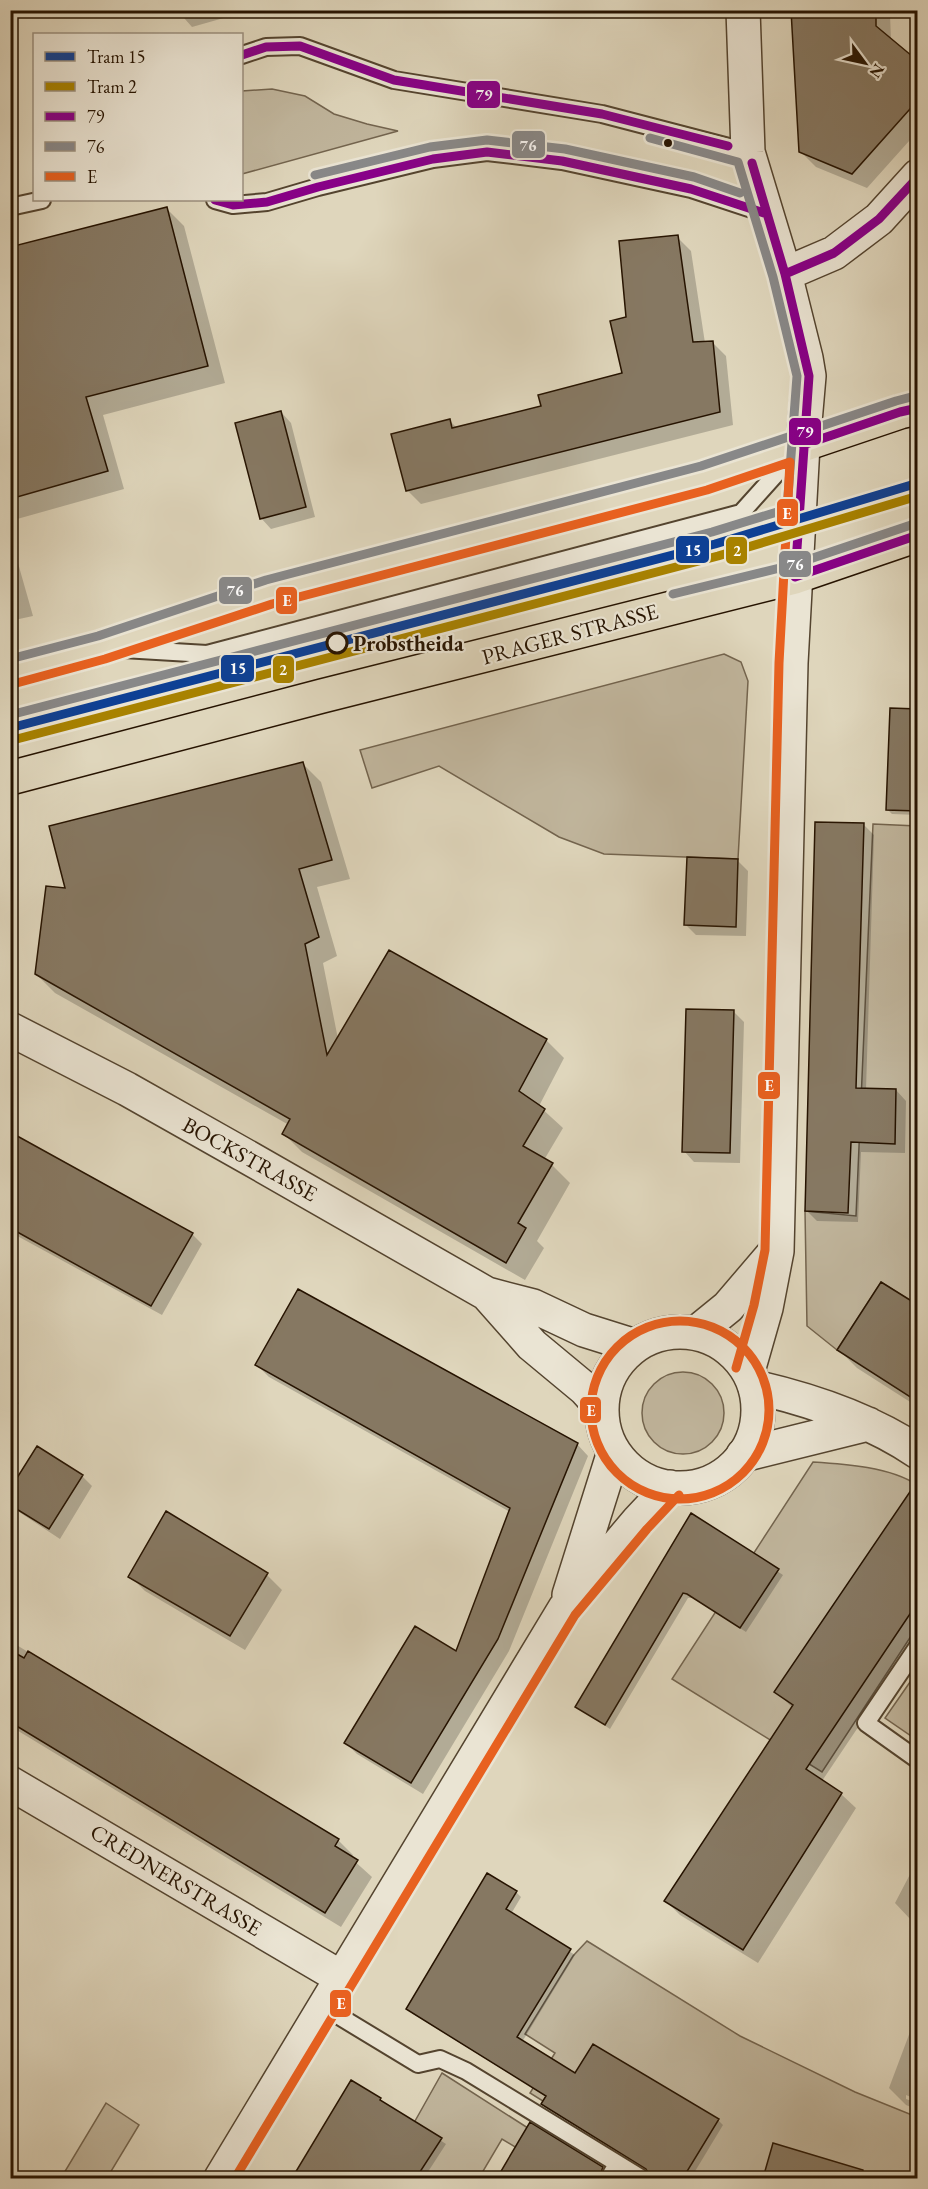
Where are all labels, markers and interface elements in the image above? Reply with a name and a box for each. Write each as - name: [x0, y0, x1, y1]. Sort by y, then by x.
- legend: [33, 33, 243, 201]
- north arrow: [835, 33, 895, 93]
- text: Tram 15: [87, 45, 145, 68]
- text: N: [865, 60, 889, 82]
- text: Tram 2: [87, 75, 137, 98]
- line badge: 79: [466, 80, 501, 109]
- text: 79: [476, 84, 493, 105]
- text: 79: [87, 105, 105, 128]
- line badge: 76: [511, 130, 546, 159]
- text: 76: [87, 135, 105, 158]
- text: 76: [520, 135, 537, 156]
- unlabelled marker: [662, 137, 674, 149]
- text: E: [87, 165, 97, 188]
- line badge: 79: [788, 417, 822, 446]
- text: 79: [797, 421, 814, 442]
- line badge: E: [776, 498, 799, 527]
- text: E: [782, 503, 792, 524]
- line badge: 15: [675, 535, 710, 564]
- line badge: 2: [725, 536, 748, 565]
- text: 15: [685, 540, 701, 561]
- text: 2: [733, 540, 742, 561]
- line badge: 76: [778, 550, 812, 578]
- text: 76: [787, 554, 804, 575]
- line badge: 76: [218, 576, 253, 605]
- text: 76: [227, 580, 244, 601]
- line badge: E: [275, 586, 298, 615]
- text: E: [282, 590, 292, 611]
- street label: PRAGER STRASSE: [479, 597, 661, 671]
- place label: Probstheida: [353, 629, 464, 658]
- marker: Probstheida: [326, 632, 348, 654]
- line badge: 15: [220, 654, 255, 683]
- line badge: 2: [272, 655, 295, 684]
- text: 15: [230, 658, 246, 679]
- text: 2: [279, 659, 288, 680]
- line badge: E: [757, 1071, 781, 1100]
- text: E: [764, 1075, 774, 1096]
- street label: BOCKSTRASSE: [177, 1110, 323, 1208]
- line badge: E: [579, 1396, 602, 1424]
- text: E: [586, 1400, 596, 1421]
- street label: CREDNERSTRASSE: [85, 1817, 267, 1943]
- line badge: E: [329, 1989, 352, 2018]
- text: E: [336, 1993, 346, 2014]

